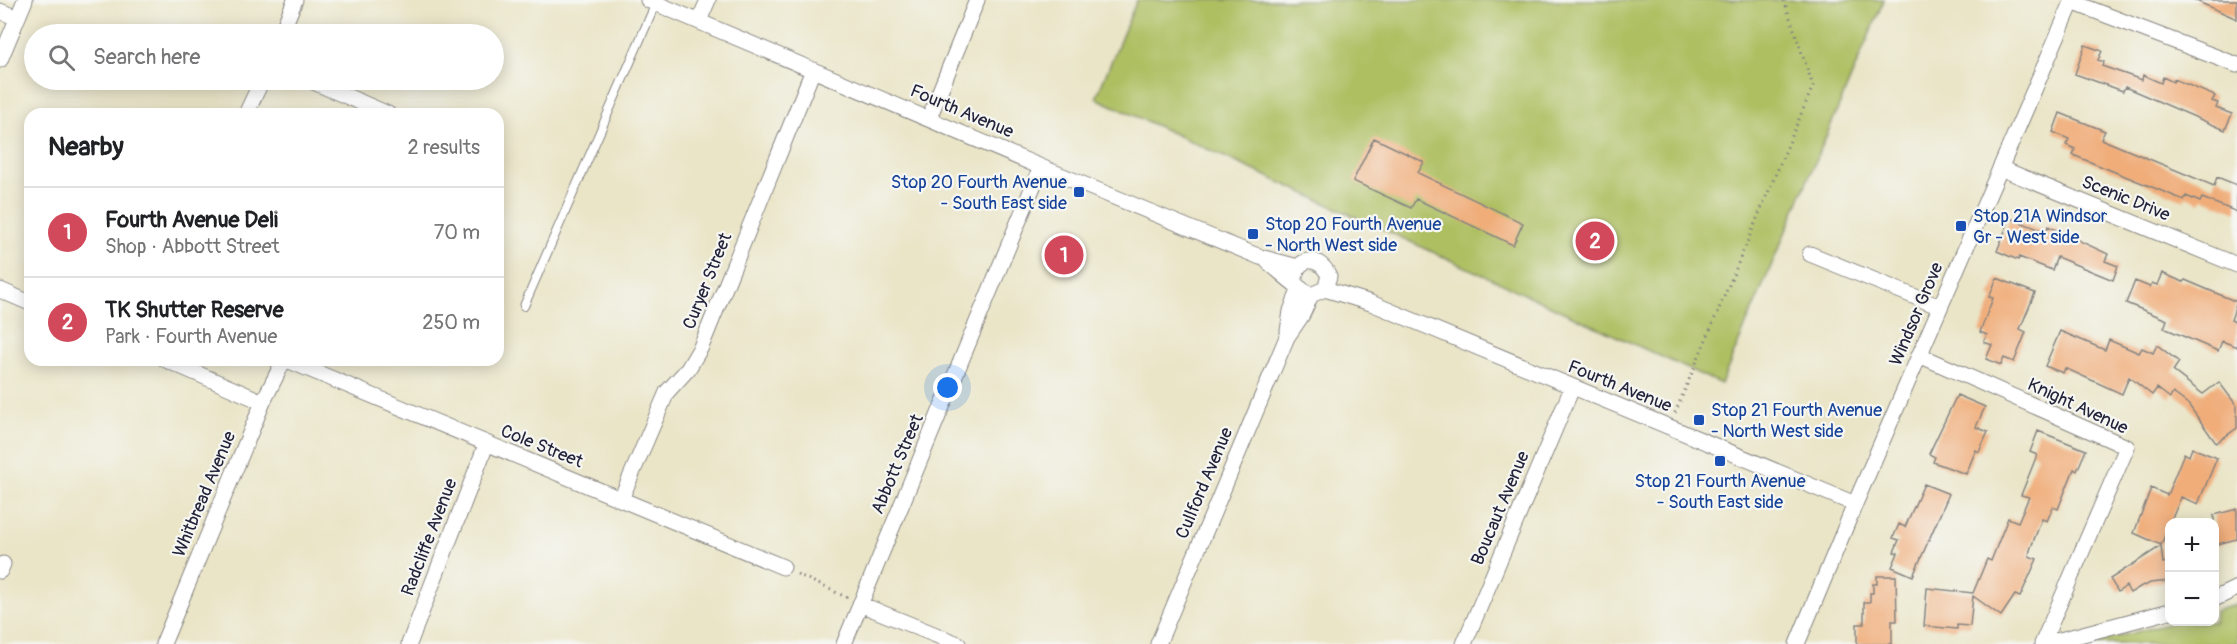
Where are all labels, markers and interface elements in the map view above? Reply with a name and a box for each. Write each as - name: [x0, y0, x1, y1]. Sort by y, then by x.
- search box: [24, 24, 504, 90]
- icon: search: [45, 41, 78, 74]
- text: Search here: [93, 43, 200, 71]
- street label: Fourth Avenue: [907, 79, 1017, 144]
- text: Nearby: [48, 131, 124, 163]
- text: 2 results: [408, 135, 480, 160]
- street label: Scenic Drive: [2078, 170, 2173, 227]
- place label: Stop 20 Fourth Avenue - South East side: [891, 171, 1067, 215]
- marker: Stop 20 Fourth Avenue - South East side: [1072, 185, 1086, 199]
- place label: Stop 21A Windsor Gr - West side: [1973, 205, 2108, 249]
- text: Fourth Avenue Deli: [105, 206, 278, 234]
- place label: Stop 20 Fourth Avenue - North West side: [1265, 213, 1441, 257]
- pin: 2: [1576, 218, 1614, 264]
- marker: Stop 21A Windsor Gr - West side: [1954, 219, 1968, 233]
- text: 1: [64, 220, 71, 245]
- text: 70 m: [434, 220, 480, 245]
- marker: Stop 20 Fourth Avenue - North West side: [1246, 227, 1260, 241]
- street label: Curyer Street: [678, 229, 738, 333]
- pin: 1: [1044, 232, 1084, 278]
- text: Shop · Abbott Street: [105, 234, 280, 259]
- street label: Windsor Grove: [1884, 259, 1949, 369]
- text: TK Shutter Reserve: [105, 296, 284, 324]
- text: 2: [62, 310, 73, 335]
- text: 250 m: [422, 310, 480, 335]
- text: Park · Fourth Avenue: [105, 324, 277, 349]
- street label: Fourth Avenue: [1565, 355, 1675, 418]
- your location: [933, 373, 962, 402]
- street label: Knight Avenue: [2024, 373, 2132, 440]
- place label: Stop 21 Fourth Avenue - North West side: [1711, 399, 1882, 443]
- street label: Abbott Street: [866, 410, 929, 518]
- marker: Stop 21 Fourth Avenue - North West side: [1692, 413, 1706, 427]
- street label: Cole Street: [497, 420, 587, 474]
- street label: Cullford Avenue: [1171, 424, 1238, 542]
- street label: Whitbread Avenue: [168, 428, 241, 561]
- street label: Boucaut Avenue: [1466, 448, 1535, 569]
- marker: Stop 21 Fourth Avenue - South East side: [1713, 454, 1727, 468]
- place label: Stop 21 Fourth Avenue - South East side: [1634, 470, 1806, 514]
- street label: Radcliffe Avenue: [396, 475, 462, 599]
- map controls: [2165, 518, 2219, 626]
- button: +: [2165, 518, 2219, 572]
- button: −: [2165, 572, 2219, 626]

